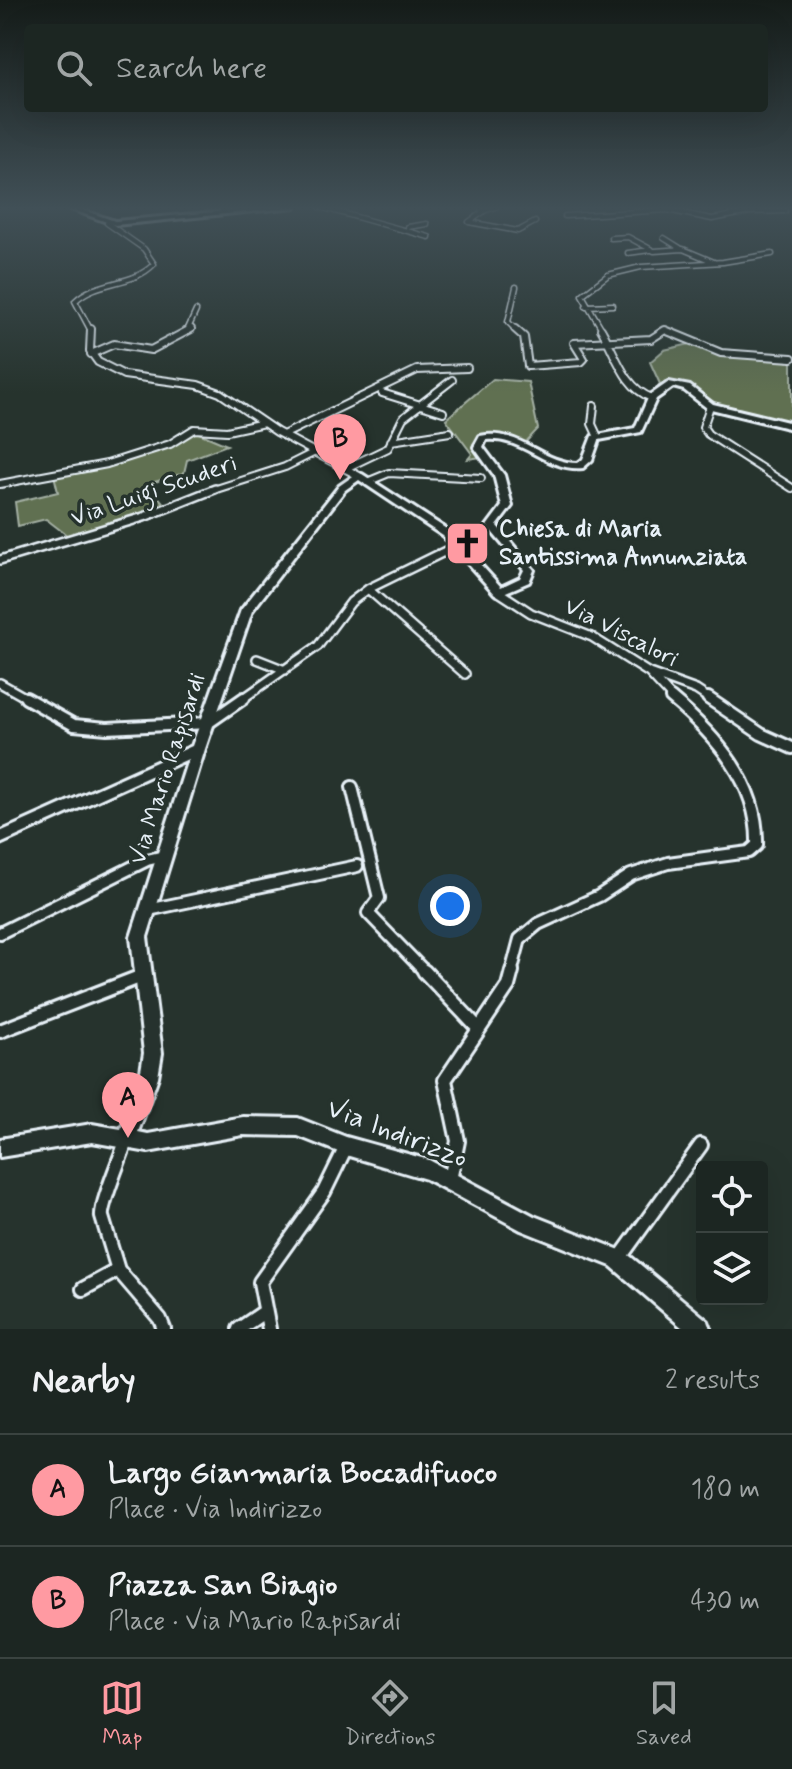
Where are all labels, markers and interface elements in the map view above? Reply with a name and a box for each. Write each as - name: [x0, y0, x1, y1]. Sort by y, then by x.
- search box: [24, 24, 768, 112]
- icon: search: [52, 46, 96, 90]
- text: Search here: [116, 49, 267, 88]
- pin: B: [314, 414, 366, 480]
- street label: Via Luigi Scuderi: [67, 448, 242, 537]
- place label: Chiesa di Maria Santissima Annunziata: [499, 514, 747, 573]
- church icon: Chiesa di Maria Santissima Annunziata: [444, 519, 492, 567]
- street label: Via Viscalori: [559, 591, 683, 675]
- street label: Via Mario Rapisardi: [123, 670, 213, 868]
- your location: [430, 886, 470, 926]
- pin: A: [102, 1072, 154, 1138]
- street label: Via Indirizzo: [321, 1090, 473, 1178]
- map controls: [696, 1161, 768, 1305]
- button: locate: [696, 1161, 768, 1233]
- button: layers: [696, 1233, 768, 1305]
- text: Nearby: [32, 1359, 136, 1404]
- text: 2 results: [665, 1364, 760, 1398]
- text: Largo Gianmaria Boccadifuoco: [108, 1454, 497, 1493]
- text: A: [49, 1473, 67, 1507]
- text: 180 m: [691, 1473, 760, 1507]
- text: Place · Via Indirizzo: [108, 1493, 322, 1527]
- text: Piazza San Biagio: [108, 1566, 337, 1605]
- text: B: [50, 1585, 66, 1619]
- text: 430 m: [691, 1585, 760, 1619]
- text: Place · Via Mario Rapisardi: [108, 1605, 401, 1639]
- tab: Map: [100, 1676, 144, 1752]
- tab: Directions: [345, 1676, 435, 1752]
- tab: Saved: [636, 1676, 692, 1752]

